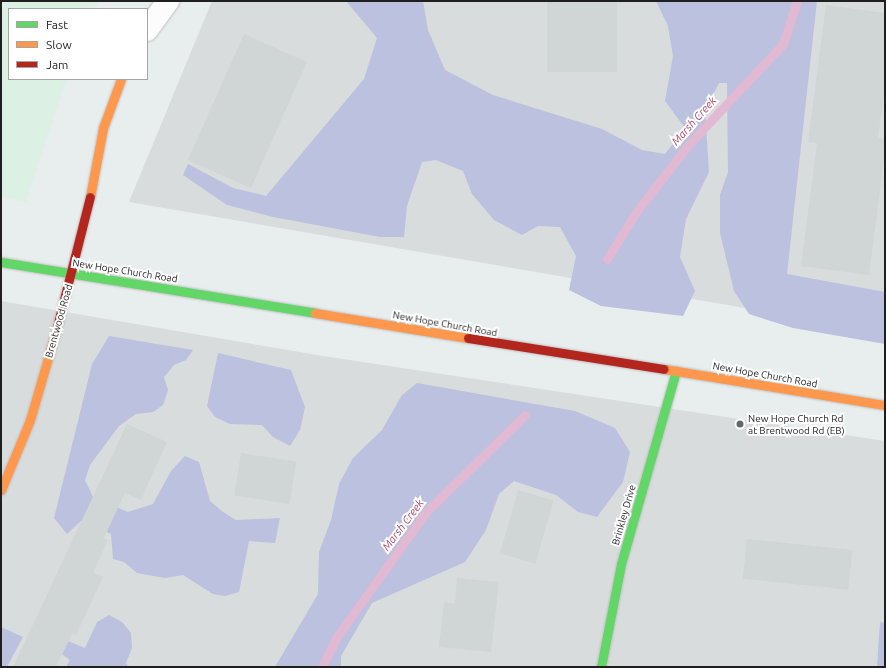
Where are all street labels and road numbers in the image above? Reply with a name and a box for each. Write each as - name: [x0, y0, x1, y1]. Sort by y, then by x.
- street label: New Hope Church Road: [72, 257, 178, 285]
- street label: Brentwood Road: [43, 283, 75, 359]
- street label: New Hope Church Road: [392, 309, 498, 339]
- street label: New Hope Church Road: [712, 360, 818, 390]
- street label: Brinkley Drive: [610, 483, 638, 547]

